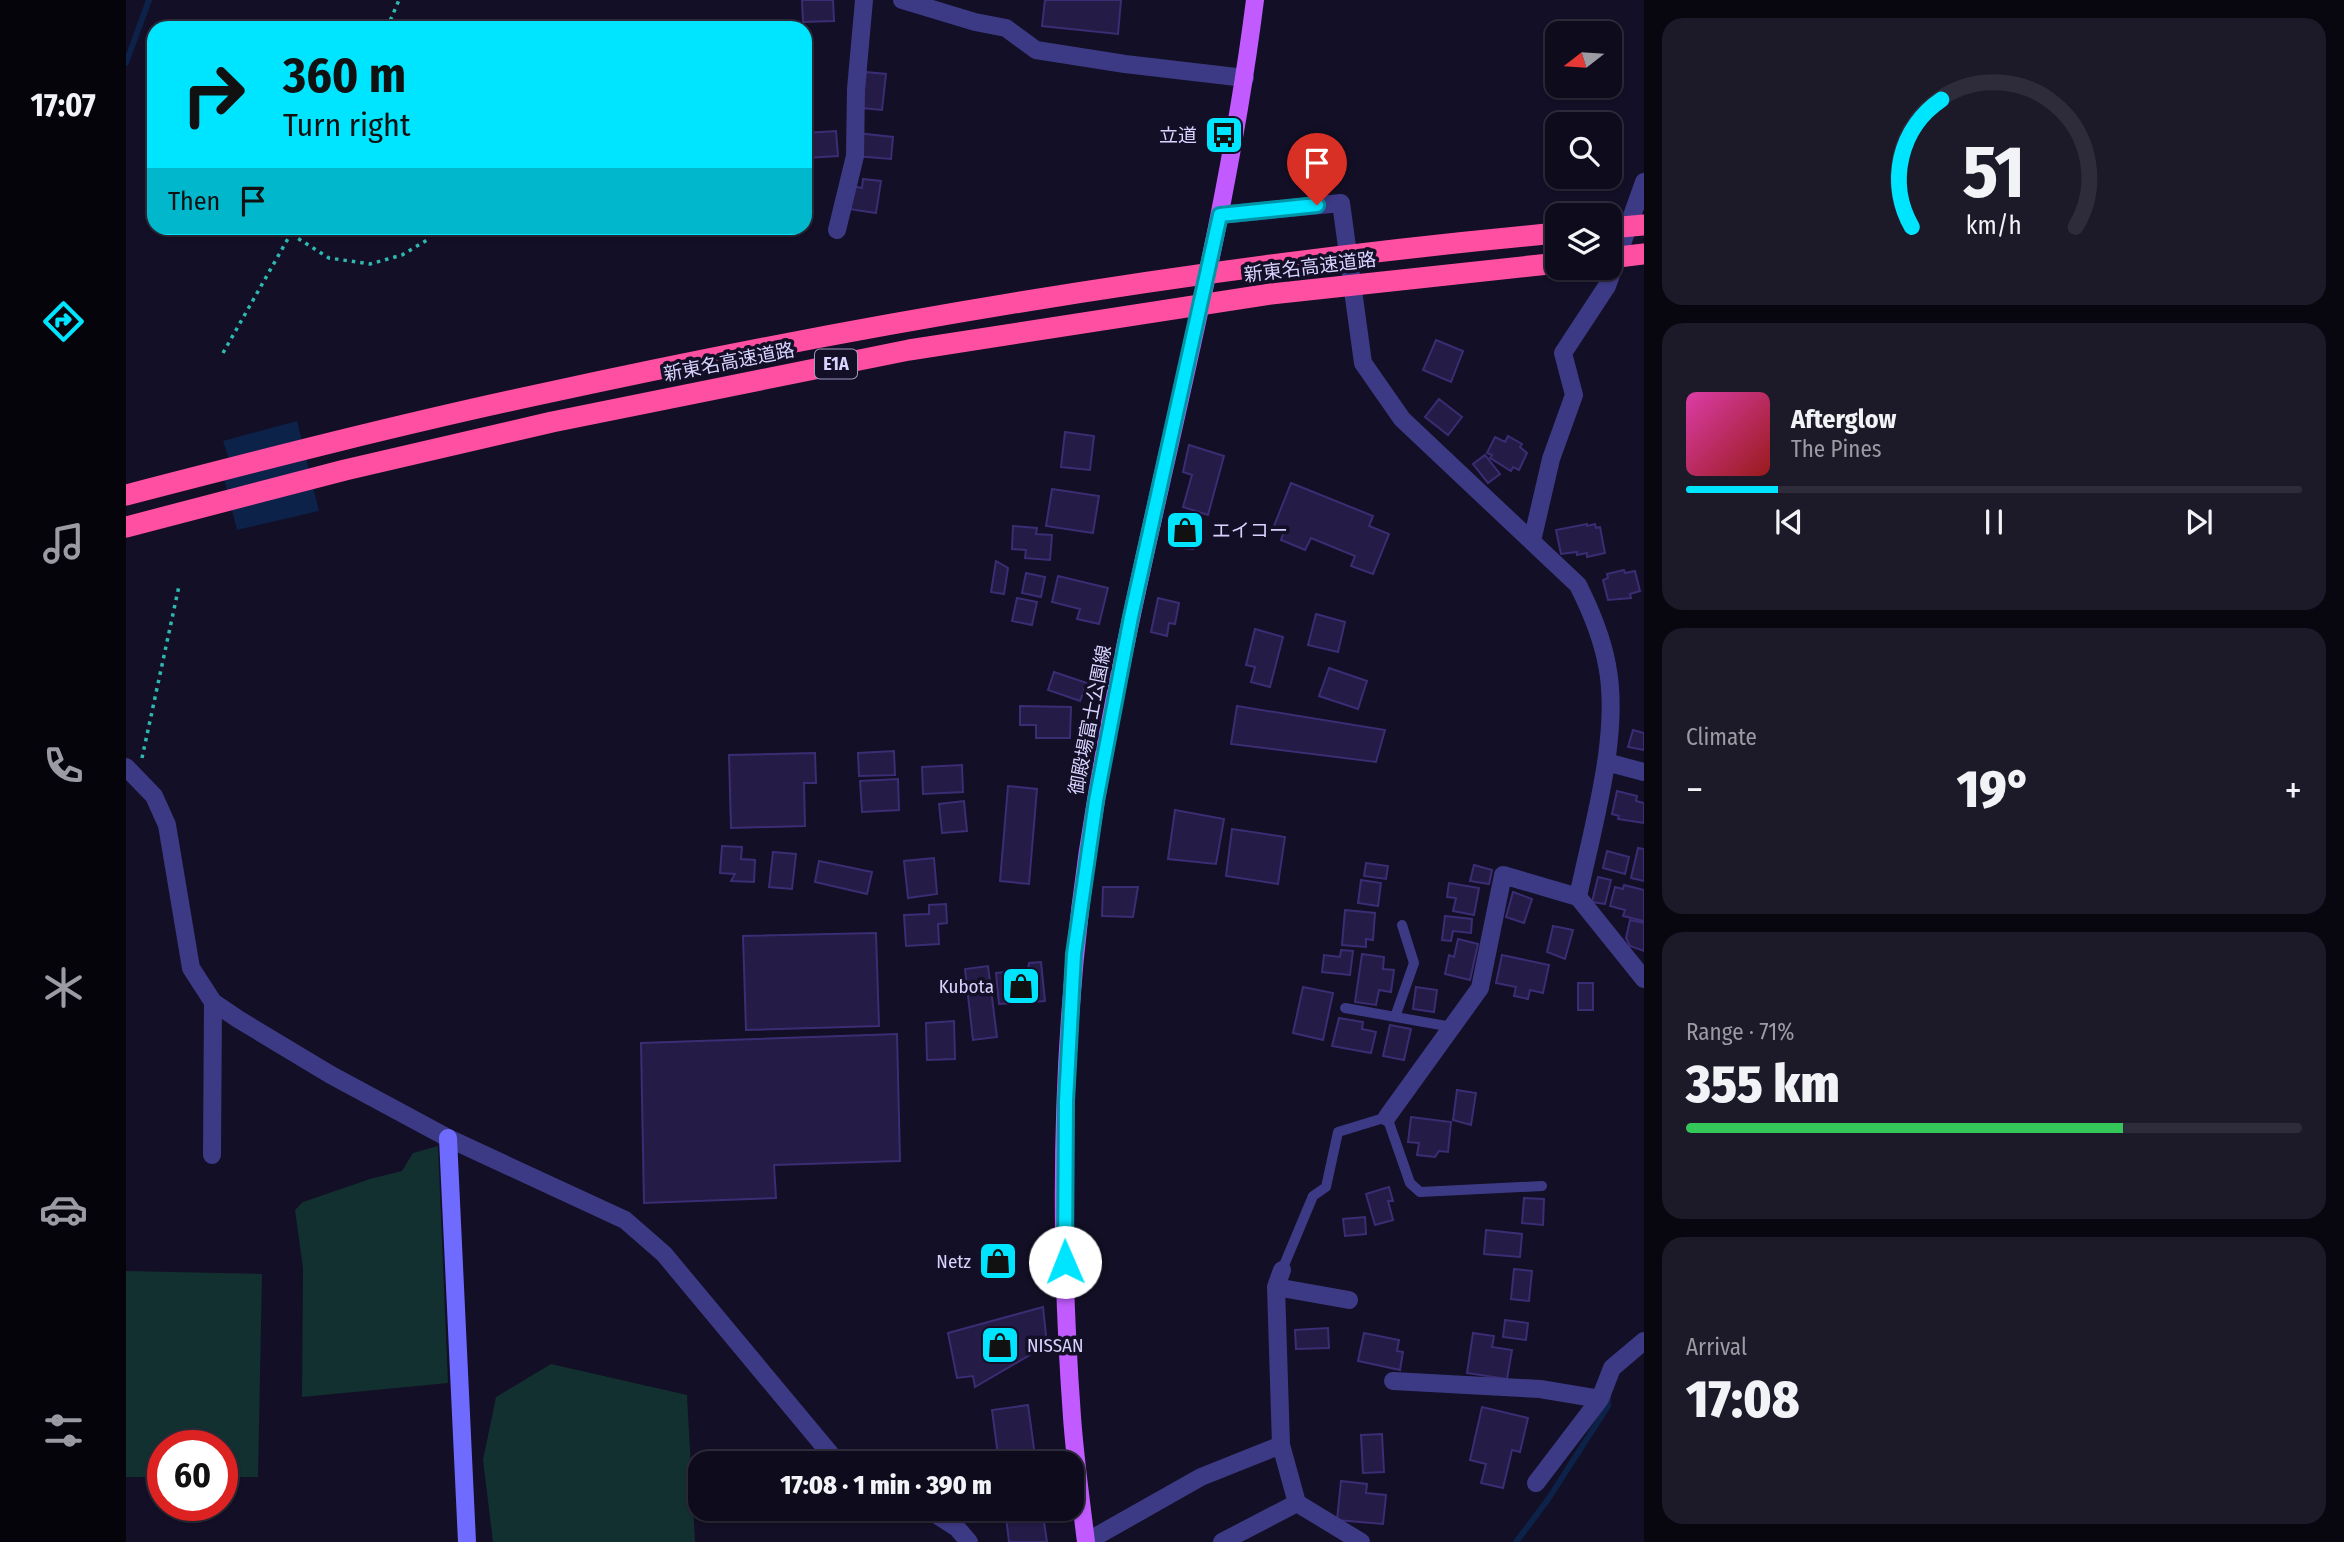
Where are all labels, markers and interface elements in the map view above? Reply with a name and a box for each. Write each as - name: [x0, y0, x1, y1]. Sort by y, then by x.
- north arrow: [1545, 21, 1622, 98]
- map controls: [1545, 21, 1622, 280]
- text: 360 m: [283, 46, 406, 105]
- icon: right: [168, 49, 259, 140]
- text: 17:07: [30, 86, 96, 124]
- text: Turn right: [283, 106, 410, 144]
- button: search: [1545, 112, 1622, 189]
- bus stop icon: 立道: [1203, 114, 1245, 156]
- place label: 立道: [1159, 124, 1197, 147]
- text: 51: [1963, 130, 2025, 217]
- pin: [1287, 133, 1347, 205]
- icon: arrive: [1298, 144, 1336, 182]
- icon: arrive: [234, 182, 272, 220]
- text: Then: [168, 186, 220, 217]
- button: layers: [1545, 203, 1622, 280]
- text: km/h: [1966, 211, 2022, 241]
- street label: 新東名高速道路: [1243, 247, 1377, 287]
- icon: directions: [39, 297, 88, 346]
- street label: 新東名高速道路: [662, 338, 796, 386]
- road number: E1A: [815, 350, 857, 378]
- text: Afterglow: [1791, 404, 1896, 435]
- text: The Pines: [1791, 435, 1882, 463]
- icon: previous: [1770, 503, 1808, 541]
- icon: pause: [1975, 503, 2013, 541]
- icon: next: [2180, 503, 2218, 541]
- shop icon: エイコー: [1164, 509, 1206, 551]
- icon: music: [39, 519, 88, 568]
- place label: エイコー: [1212, 519, 1288, 542]
- street label: 御殿場富士公園線: [1064, 643, 1116, 797]
- text: Climate: [1686, 723, 1757, 751]
- icon: phone: [39, 741, 88, 790]
- text: 19°: [1957, 758, 2031, 821]
- text: −: [1686, 767, 1703, 813]
- text: +: [2285, 767, 2302, 813]
- icon: climate: [39, 963, 88, 1012]
- shop icon: Kubota: [1000, 965, 1042, 1007]
- place label: Kubota: [939, 975, 994, 998]
- text: Range · 71%: [1686, 1018, 1794, 1046]
- text: 355 km: [1686, 1053, 1840, 1116]
- icon: car: [39, 1185, 88, 1234]
- position arrow: [1028, 1225, 1102, 1299]
- shop icon: Netz: [977, 1240, 1019, 1282]
- place label: Netz: [936, 1250, 971, 1273]
- shop icon: NISSAN: [979, 1324, 1021, 1366]
- text: Arrival: [1686, 1333, 1747, 1361]
- place label: NISSAN: [1027, 1334, 1084, 1357]
- text: 17:08: [1686, 1368, 1800, 1431]
- icon: filters: [39, 1406, 88, 1455]
- speed limit sign: 60: [147, 1430, 238, 1521]
- text: 17:08 · 1 min · 390 m: [780, 1470, 992, 1501]

